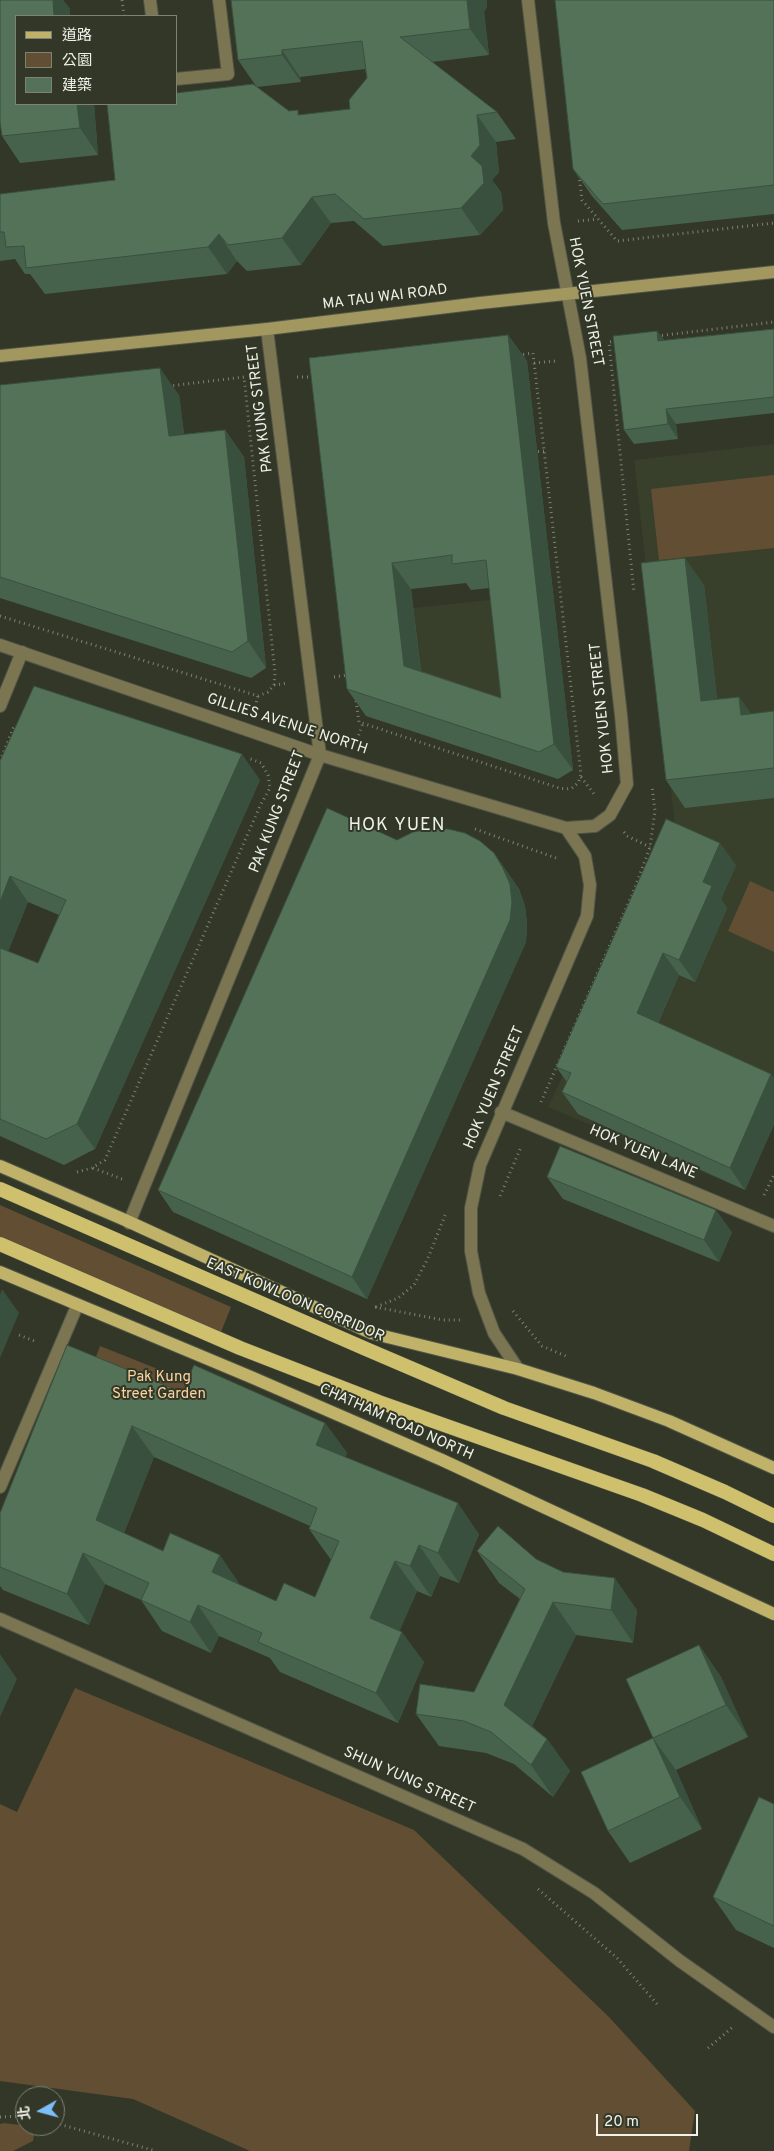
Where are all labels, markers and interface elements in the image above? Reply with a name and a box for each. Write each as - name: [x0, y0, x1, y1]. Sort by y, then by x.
- legend: [15, 15, 178, 105]
- text: 道路: [62, 27, 92, 46]
- text: 公園: [62, 52, 92, 71]
- text: 建築: [62, 77, 92, 96]
- street label: HOK YUEN STREET: [564, 236, 606, 368]
- street label: MA TAU WAI ROAD: [321, 281, 449, 315]
- street label: PAK KUNG STREET: [244, 343, 278, 473]
- street label: HOK YUEN STREET: [587, 642, 619, 774]
- street label: GILLIES AVENUE NORTH: [204, 691, 370, 759]
- street label: PAK KUNG STREET: [246, 748, 310, 876]
- district label: HOK YUEN: [347, 815, 447, 837]
- street label: HOK YUEN STREET: [461, 1024, 529, 1152]
- street label: HOK YUEN LANE: [586, 1122, 700, 1184]
- street label: EAST KOWLOON CORRIDOR: [203, 1255, 387, 1347]
- park label: Pak Kung Street Garden: [112, 1369, 206, 1404]
- street label: CHATHAM ROAD NORTH: [316, 1381, 476, 1465]
- street label: SHUN YUNG STREET: [340, 1744, 478, 1818]
- north arrow: [15, 2086, 65, 2136]
- scale bar: [599, 2104, 702, 2136]
- text: 北: [16, 2105, 35, 2121]
- text: 20 m: [604, 2113, 639, 2132]

